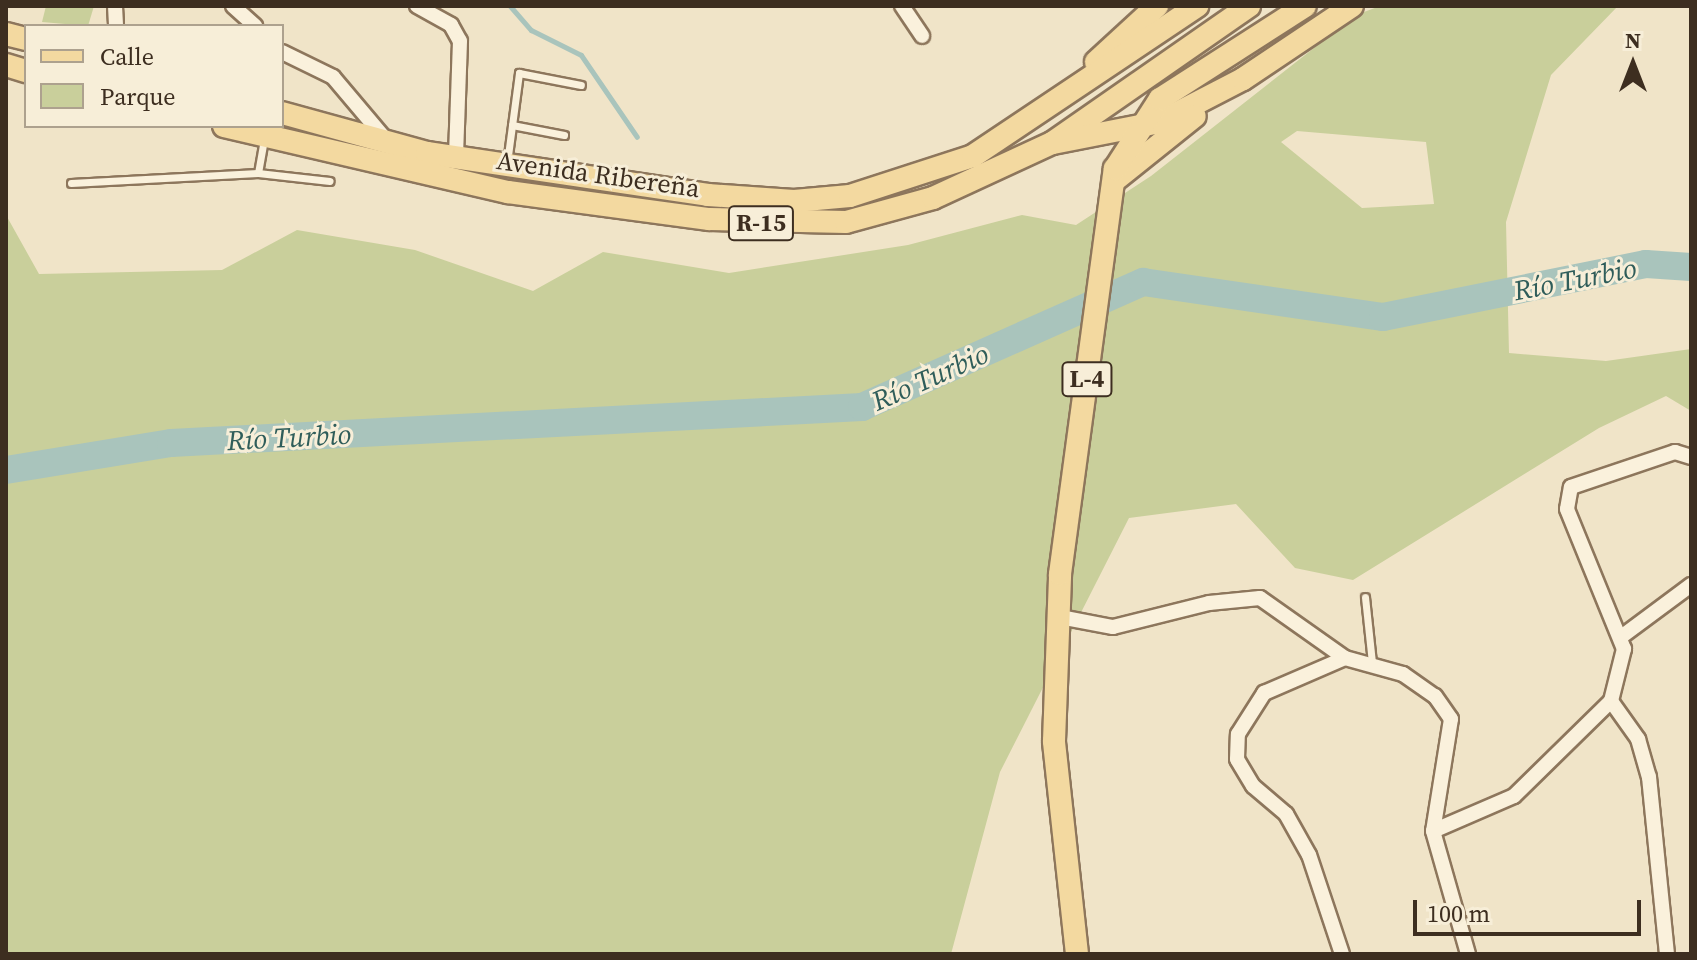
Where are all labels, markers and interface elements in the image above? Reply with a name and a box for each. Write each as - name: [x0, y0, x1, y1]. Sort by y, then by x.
- legend: [24, 24, 284, 128]
- north arrow: [1593, 24, 1673, 104]
- text: N: [1625, 25, 1641, 55]
- text: Calle: [100, 40, 154, 73]
- text: Parque: [100, 80, 176, 113]
- street label: Avenida Ribereña: [494, 145, 702, 205]
- road number: R-15: [727, 203, 795, 243]
- water label: Río Turbio: [1511, 251, 1639, 307]
- water label: Río Turbio: [866, 336, 994, 418]
- road number: L-4: [1061, 359, 1113, 399]
- water label: Río Turbio: [226, 417, 352, 457]
- scale bar: [1417, 884, 1645, 934]
- text: 100 m: [1427, 897, 1490, 930]

